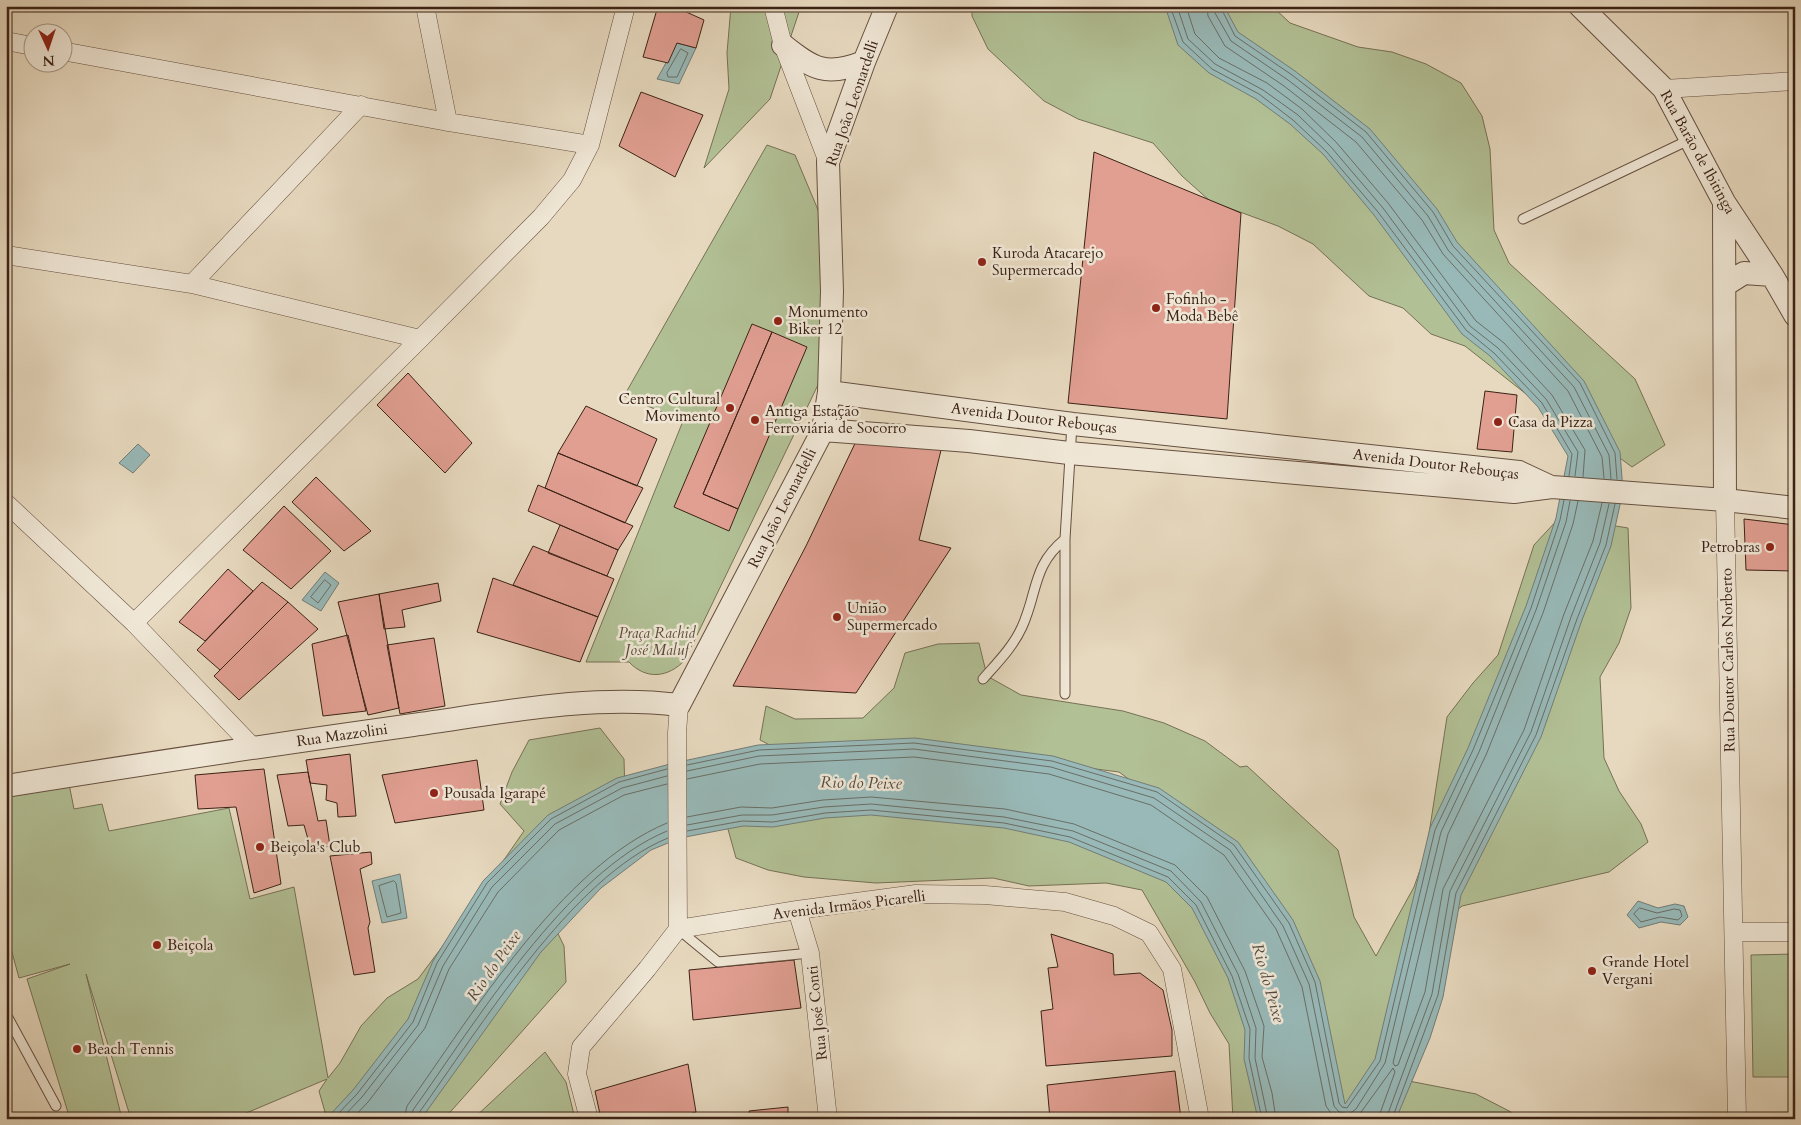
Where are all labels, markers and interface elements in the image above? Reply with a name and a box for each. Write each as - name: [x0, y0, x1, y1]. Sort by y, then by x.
- north arrow: [22, 22, 72, 72]
- street label: Rua João Leonardelli: [821, 37, 883, 169]
- text: N: [42, 51, 55, 70]
- street label: Rua Barão de Ibitinga: [1656, 87, 1741, 218]
- place label: Kuroda Atacarejo Supermercado: [992, 243, 1103, 280]
- marker: Kuroda Atacarejo Supermercado: [976, 256, 988, 268]
- place label: Fofinho - Moda Bebê: [1166, 289, 1239, 326]
- place label: Monumento Biker 12: [788, 302, 868, 339]
- marker: Fofinho - Moda Bebê: [1150, 302, 1162, 314]
- marker: Monumento Biker 12: [772, 315, 784, 327]
- place label: Centro Cultural Movimento: [619, 389, 720, 426]
- street label: Avenida Doutor Rebouças: [950, 398, 1118, 438]
- place label: Antiga Estação Ferroviária de Socorro: [765, 401, 906, 438]
- marker: Centro Cultural Movimento: [724, 402, 736, 414]
- place label: Casa da Pizza: [1508, 412, 1593, 432]
- marker: Antiga Estação Ferroviária de Socorro: [749, 414, 761, 426]
- marker: Casa da Pizza: [1492, 416, 1504, 428]
- street label: Avenida Doutor Rebouças: [1352, 444, 1520, 484]
- street label: Rua João Leonardelli: [743, 445, 821, 571]
- place label: Petrobras: [1701, 537, 1760, 557]
- marker: Petrobras: [1764, 541, 1776, 553]
- street label: Rua Doutor Carlos Norberto: [1716, 568, 1740, 752]
- place label: União Supermercado: [847, 598, 937, 635]
- marker: União Supermercado: [831, 611, 843, 623]
- park label: Praça Rachid José Maluf: [618, 623, 696, 660]
- street label: Rua Mazzolini: [295, 719, 389, 751]
- water label: Rio do Peixe: [820, 771, 903, 795]
- place label: Pousada Igarapé: [444, 783, 546, 803]
- marker: Pousada Igarapé: [428, 787, 440, 799]
- place label: Beiçola's Club: [270, 837, 361, 857]
- marker: Beiçola's Club: [254, 841, 266, 853]
- street label: Avenida Irmãos Picarelli: [771, 886, 927, 924]
- water label: Rio do Peixe: [462, 926, 527, 1006]
- place label: Beiçola: [167, 935, 214, 955]
- marker: Beiçola: [151, 939, 163, 951]
- water label: Rio do Peixe: [1246, 941, 1290, 1026]
- place label: Grande Hotel Vergani: [1602, 952, 1689, 989]
- street label: Rua José Conti: [802, 965, 832, 1061]
- marker: Grande Hotel Vergani: [1586, 965, 1598, 977]
- place label: Beach Tennis: [87, 1039, 174, 1059]
- marker: Beach Tennis: [71, 1043, 83, 1055]

